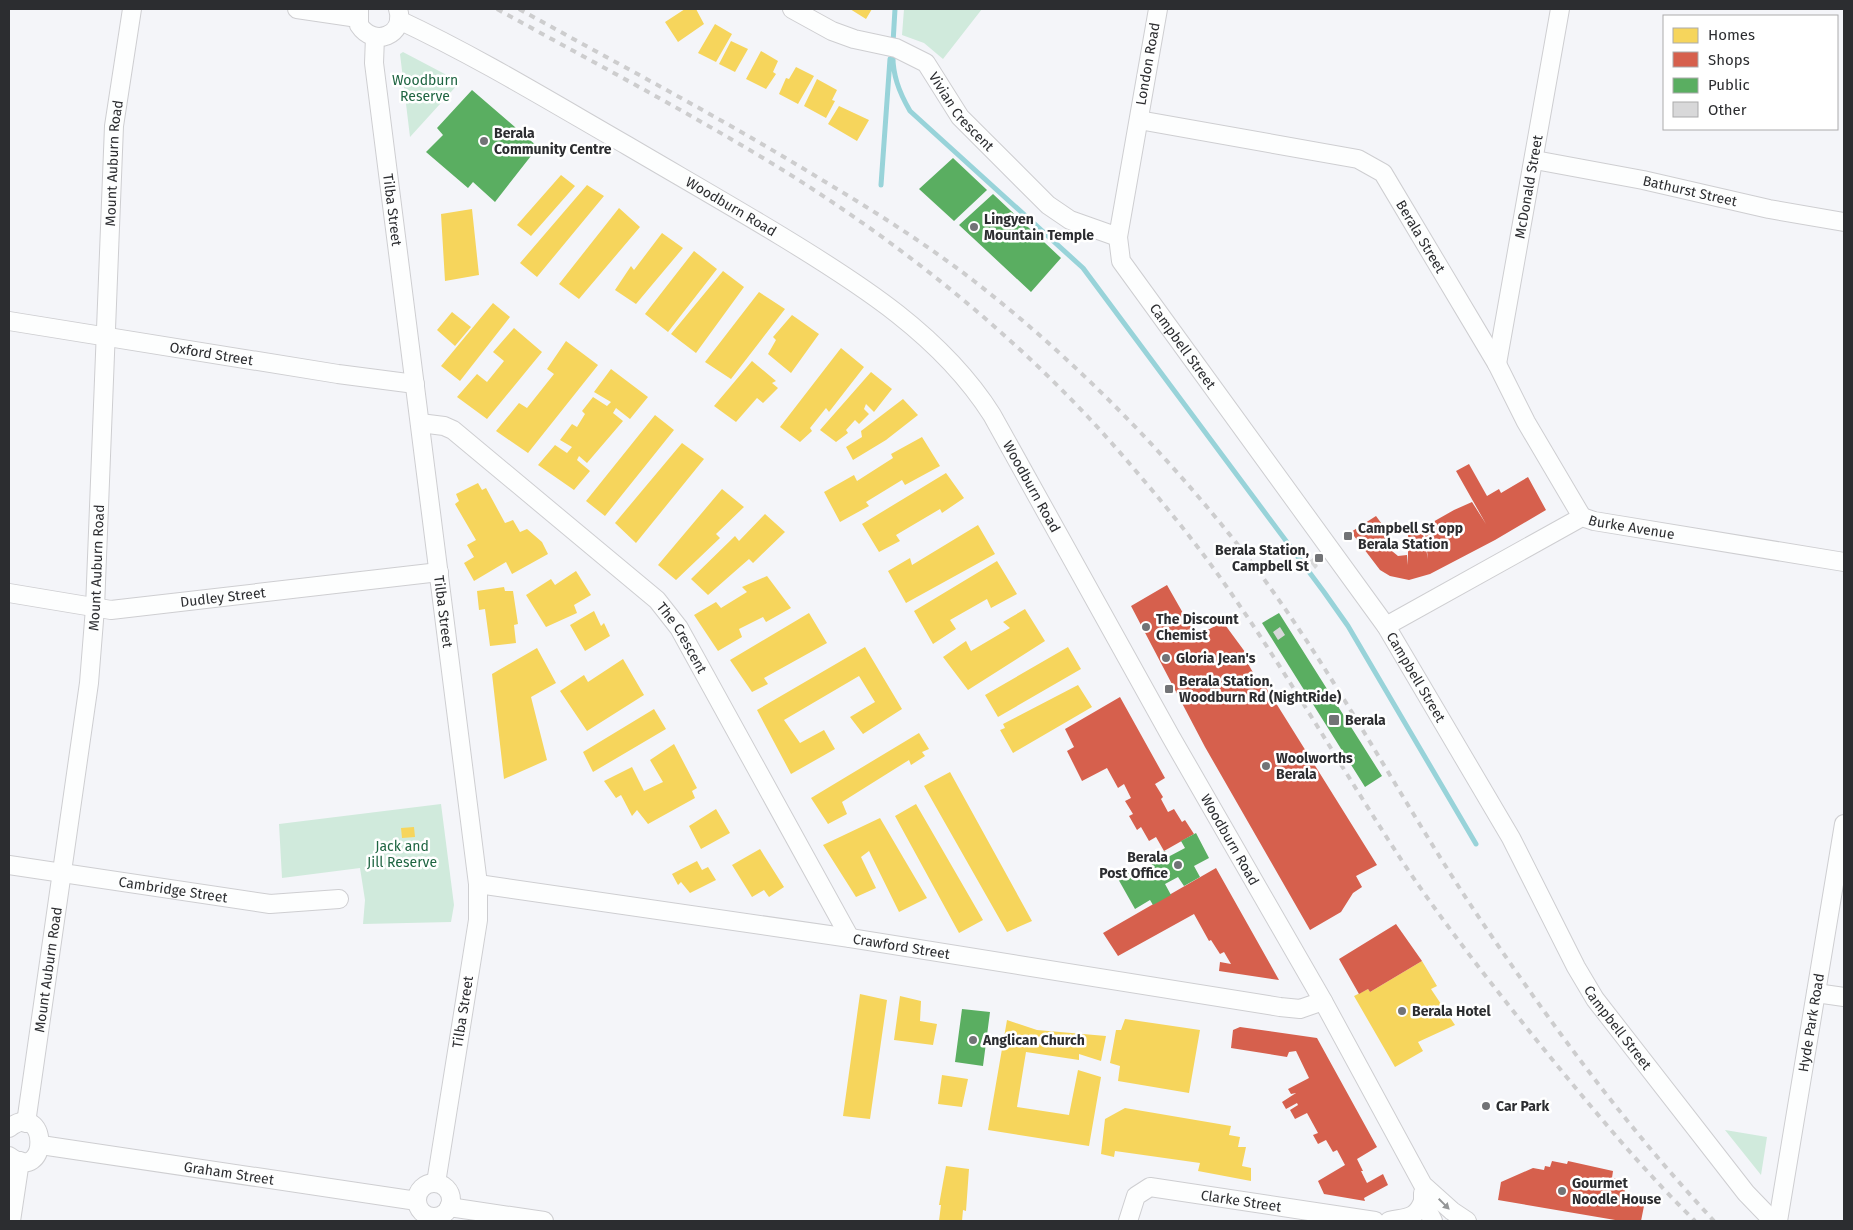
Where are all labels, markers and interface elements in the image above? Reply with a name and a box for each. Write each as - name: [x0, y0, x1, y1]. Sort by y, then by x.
- legend: [1663, 15, 1838, 130]
- street label: London Road: [1132, 21, 1164, 107]
- text: Homes: [1708, 26, 1755, 44]
- text: Shops: [1708, 51, 1750, 69]
- street label: Vivian Crescent: [925, 69, 998, 155]
- park label: Woodburn Reserve: [392, 72, 458, 105]
- text: Public: [1708, 76, 1750, 94]
- street label: Mount Auburn Road: [102, 99, 126, 227]
- text: Other: [1708, 101, 1747, 119]
- place label: Berala Community Centre: [494, 125, 612, 158]
- street label: McDonald Street: [1511, 133, 1546, 240]
- marker: Berala Community Centre: [478, 135, 490, 147]
- street label: Bathurst Street: [1641, 172, 1740, 210]
- street label: Tilba Street: [380, 173, 406, 248]
- street label: Woodburn Road: [683, 173, 780, 240]
- street label: Berala Street: [1393, 197, 1450, 277]
- place label: Lingyen Mountain Temple: [984, 211, 1094, 244]
- marker: Lingyen Mountain Temple: [968, 221, 980, 233]
- street label: Campbell Street: [1146, 300, 1220, 393]
- street label: Oxford Street: [168, 339, 255, 369]
- street label: Woodburn Road: [999, 438, 1064, 535]
- street label: Mount Auburn Road: [85, 504, 108, 632]
- street label: Burke Avenue: [1586, 511, 1676, 543]
- place label: Campbell St opp Berala Station: [1358, 520, 1463, 553]
- marker: Campbell St opp Berala Station: [1342, 530, 1354, 542]
- place label: Berala Station, Campbell St: [1215, 542, 1310, 575]
- marker: Berala Station, Campbell St: [1313, 552, 1325, 564]
- street label: Tilba Street: [430, 574, 457, 650]
- street label: Dudley Street: [179, 584, 267, 610]
- street label: The Crescent: [653, 599, 711, 677]
- place label: The Discount Chemist: [1156, 611, 1239, 644]
- marker: The Discount Chemist: [1140, 621, 1152, 633]
- street label: Campbell Street: [1383, 629, 1450, 726]
- place label: Gloria Jean's: [1176, 650, 1256, 667]
- marker: Gloria Jean's: [1160, 652, 1172, 664]
- place label: Berala Station, Woodburn Rd (NightRide): [1179, 673, 1342, 706]
- marker: Berala Station, Woodburn Rd (NightRide): [1163, 683, 1175, 695]
- place label: Berala: [1345, 712, 1386, 729]
- marker: Berala: [1327, 713, 1341, 727]
- place label: Woolworths Berala: [1276, 750, 1353, 783]
- marker: Woolworths Berala: [1260, 760, 1272, 772]
- street label: Woodburn Road: [1197, 791, 1263, 888]
- park label: Jack and Jill Reserve: [367, 838, 437, 871]
- place label: Berala Post Office: [1099, 849, 1168, 882]
- marker: Berala Post Office: [1172, 859, 1184, 871]
- street label: Cambridge Street: [118, 873, 230, 906]
- street label: Mount Auburn Road: [31, 906, 65, 1033]
- street label: Crawford Street: [852, 930, 952, 963]
- street label: Hyde Park Road: [1794, 972, 1828, 1073]
- street label: Tilba Street: [449, 974, 477, 1049]
- street label: Campbell Street: [1580, 982, 1656, 1074]
- place label: Berala Hotel: [1412, 1003, 1491, 1020]
- marker: Berala Hotel: [1396, 1005, 1408, 1017]
- place label: Anglican Church: [982, 1032, 1085, 1049]
- marker: Anglican Church: [967, 1034, 979, 1046]
- place label: Car Park: [1496, 1098, 1549, 1115]
- marker: Car Park: [1480, 1100, 1492, 1112]
- street label: Graham Street: [183, 1158, 276, 1188]
- place label: Gourmet Noodle House: [1572, 1175, 1661, 1208]
- marker: Gourmet Noodle House: [1556, 1185, 1568, 1197]
- street label: Clarke Street: [1200, 1186, 1283, 1215]
- one-way arrow: [1438, 1198, 1450, 1210]

